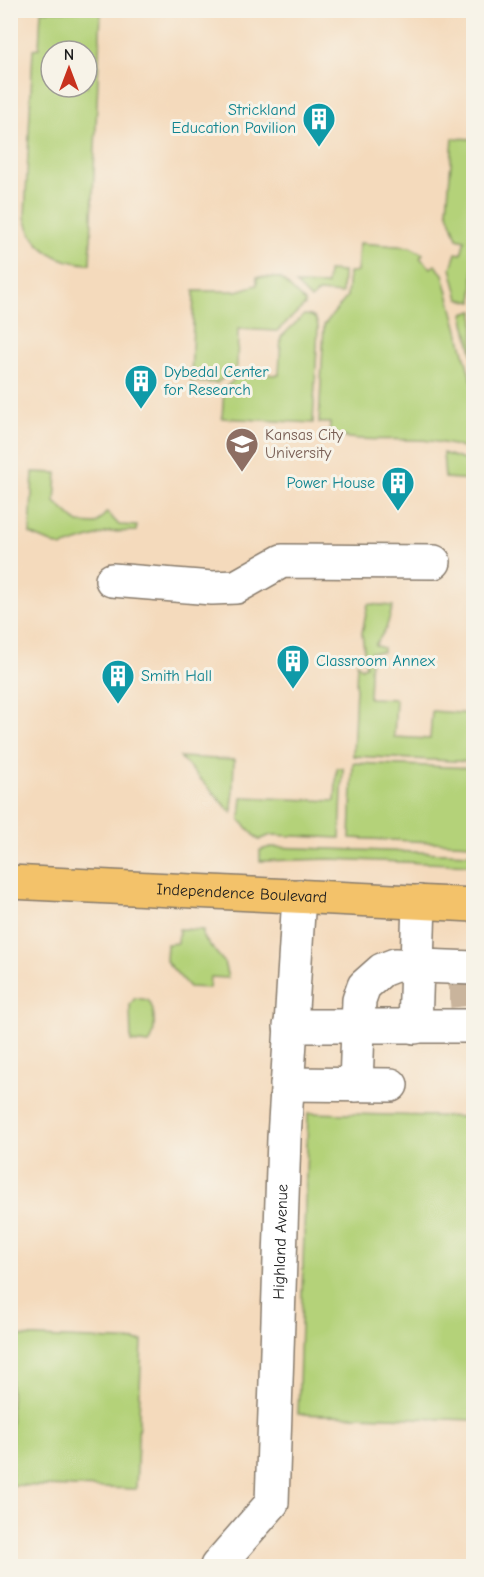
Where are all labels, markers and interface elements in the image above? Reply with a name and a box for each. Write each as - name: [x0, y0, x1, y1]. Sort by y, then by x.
- north arrow: [39, 39, 99, 99]
- text: N: [64, 46, 74, 64]
- place label: Strickland Education Pavilion: [172, 101, 296, 137]
- building icon: Strickland Education Pavilion: [301, 101, 337, 148]
- building icon: Dybedal Center for Research: [123, 363, 159, 410]
- place label: Dybedal Center for Research: [163, 363, 269, 399]
- school or university icon: Kansas City University: [224, 426, 260, 473]
- place label: Kansas City University: [265, 426, 344, 462]
- building icon: Power House: [380, 465, 416, 512]
- place label: Power House: [287, 474, 375, 492]
- building icon: Classroom Annex: [275, 643, 311, 690]
- place label: Classroom Annex: [316, 652, 435, 670]
- building icon: Smith Hall: [100, 658, 136, 705]
- place label: Smith Hall: [141, 667, 212, 685]
- street label: Independence Boulevard: [156, 880, 327, 907]
- street label: Highland Avenue: [270, 1184, 291, 1300]

